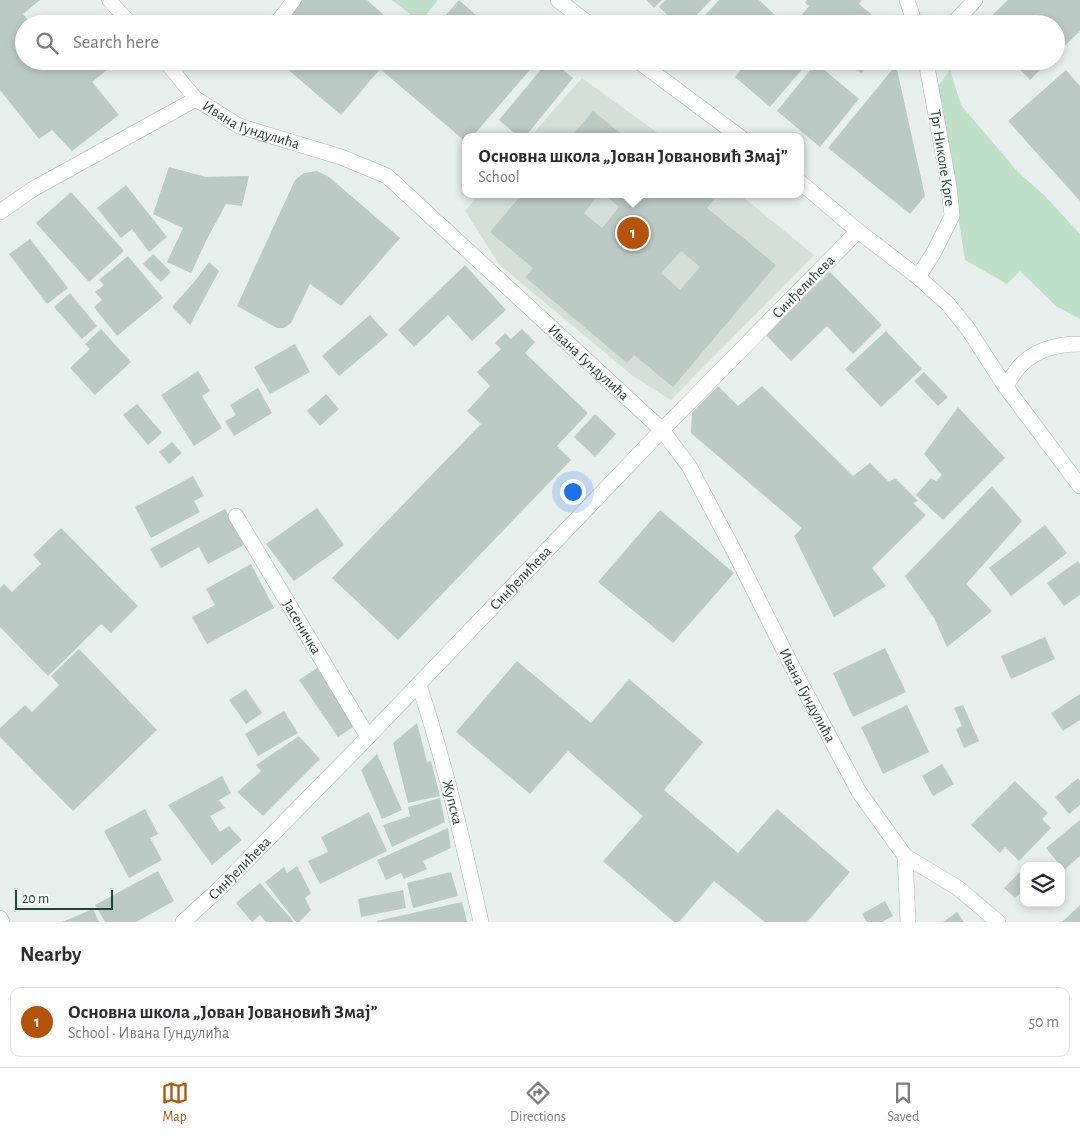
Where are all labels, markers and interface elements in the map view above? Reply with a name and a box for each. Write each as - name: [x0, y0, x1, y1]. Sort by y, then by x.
- search box: [15, 15, 1065, 70]
- icon: search: [33, 29, 61, 57]
- text: Search here: [73, 33, 159, 52]
- street label: Ивана Гундулића: [200, 98, 301, 152]
- street label: Трг Николе Крге: [927, 109, 958, 207]
- popup: [462, 133, 804, 198]
- text: Основна школа „Јован Јовановић Змај”: [478, 147, 788, 166]
- text: School: [478, 169, 520, 185]
- pin: 1: [617, 214, 649, 252]
- street label: Синђелићева: [769, 252, 838, 321]
- street label: Ивана Гундулића: [545, 322, 632, 404]
- your location: [560, 479, 586, 505]
- street label: Синђелићева: [487, 543, 555, 613]
- street label: Јасеничка: [280, 597, 324, 657]
- street label: Ивана Гундулића: [776, 646, 838, 745]
- street label: Жупска: [439, 778, 465, 826]
- street label: Синђелићева: [206, 834, 274, 903]
- map controls: [1020, 862, 1065, 907]
- button: layers: [1020, 862, 1065, 907]
- scale bar: [15, 887, 112, 910]
- text: 20 m: [22, 892, 49, 906]
- text: Nearby: [20, 944, 81, 965]
- text: Основна школа „Јован Јовановић Змај”: [68, 1003, 378, 1022]
- text: 1: [34, 1014, 40, 1030]
- text: 50 m: [1028, 1014, 1059, 1030]
- text: School · Ивана Гундулића: [68, 1025, 229, 1041]
- tab: Map: [161, 1079, 189, 1126]
- tab: Directions: [510, 1079, 566, 1126]
- tab: Saved: [887, 1079, 919, 1126]

